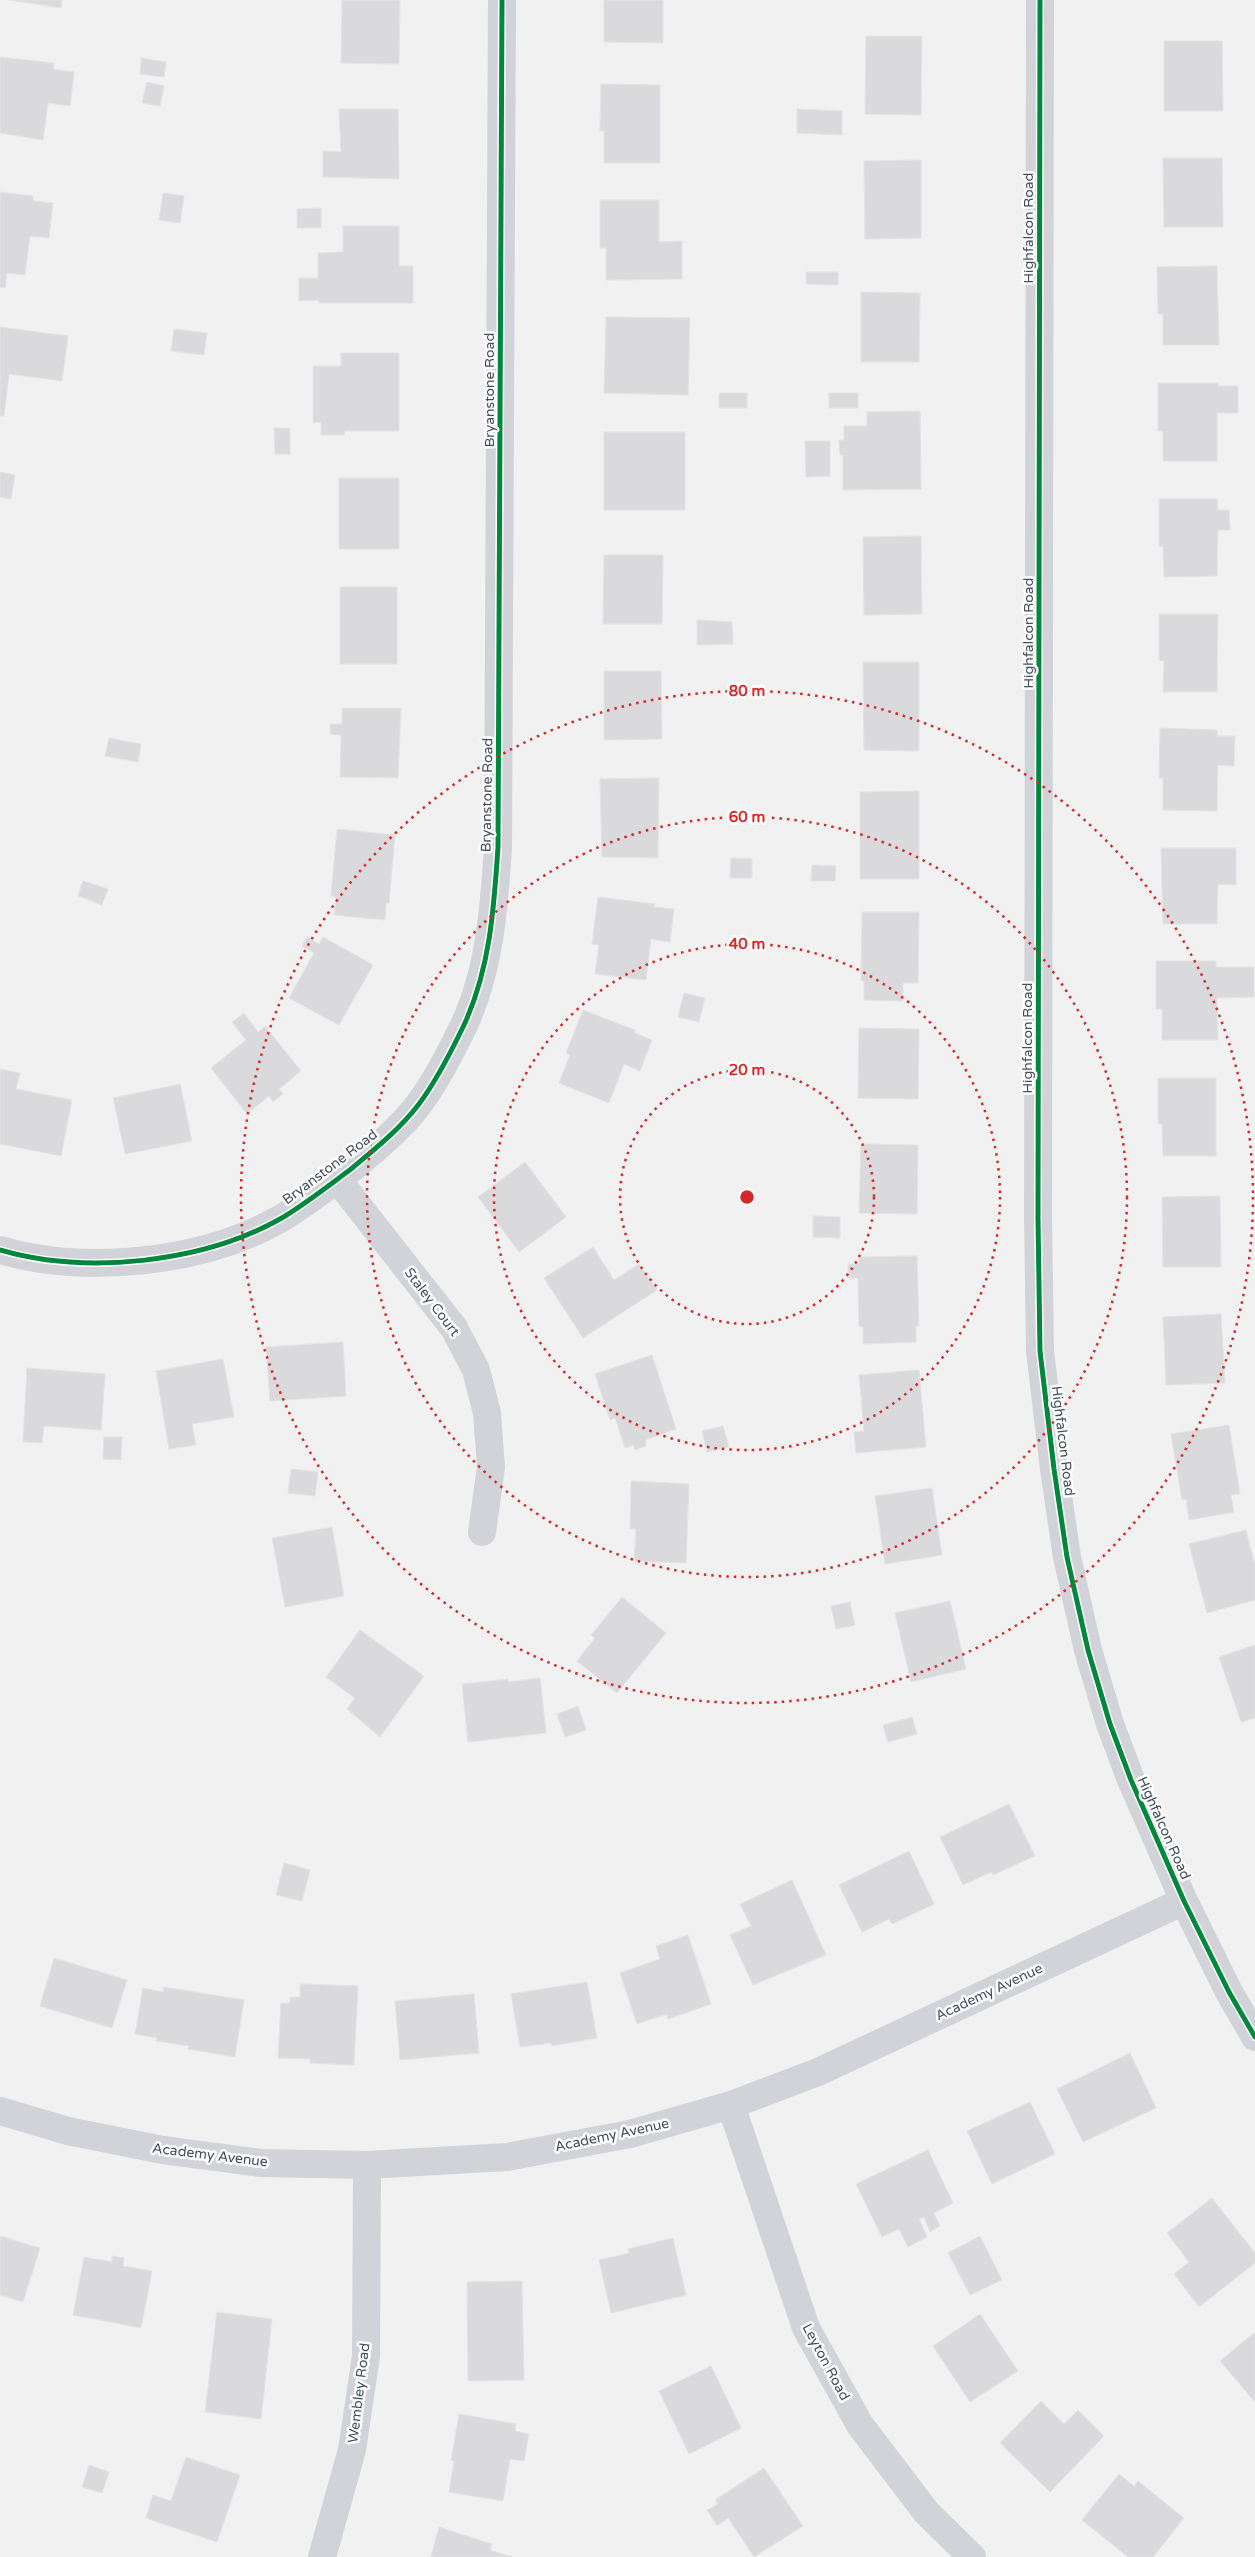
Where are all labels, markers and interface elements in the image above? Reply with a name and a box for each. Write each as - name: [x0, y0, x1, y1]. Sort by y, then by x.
- street label: Highfalcon Road: [1020, 173, 1037, 283]
- street label: Bryanstone Road: [481, 333, 498, 447]
- street label: Highfalcon Road: [1020, 578, 1037, 688]
- text: 80 m: [729, 682, 765, 700]
- street label: Bryanstone Road: [478, 738, 496, 852]
- text: 60 m: [729, 808, 765, 826]
- text: 40 m: [729, 935, 765, 953]
- street label: Highfalcon Road: [1019, 983, 1036, 1093]
- text: 20 m: [729, 1061, 765, 1079]
- street label: Bryanstone Road: [279, 1126, 381, 1208]
- centre of rings: [738, 1188, 756, 1206]
- street label: Staley Court: [401, 1264, 464, 1340]
- street label: Highfalcon Road: [1048, 1385, 1078, 1497]
- street label: Highfalcon Road: [1134, 1774, 1194, 1882]
- street label: Academy Avenue: [933, 1960, 1045, 2024]
- street label: Academy Avenue: [553, 2115, 671, 2155]
- street label: Academy Avenue: [151, 2139, 269, 2171]
- street label: Leyton Road: [799, 2321, 853, 2403]
- street label: Wembley Road: [344, 2342, 374, 2444]

